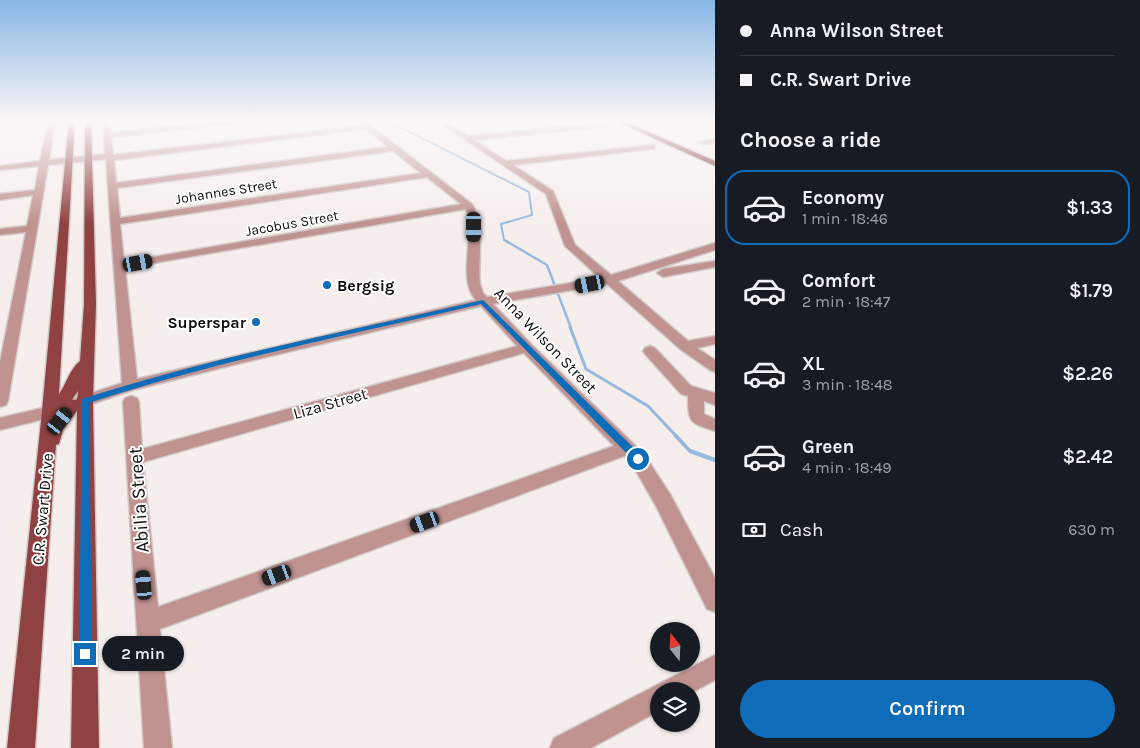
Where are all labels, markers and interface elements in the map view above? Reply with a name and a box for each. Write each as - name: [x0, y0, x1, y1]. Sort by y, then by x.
- text: Anna Wilson Street: [770, 20, 944, 42]
- text: C.R. Swart Drive: [770, 69, 911, 91]
- text: Choose a ride: [740, 127, 881, 153]
- street label: Johannes Street: [174, 175, 278, 208]
- icon: car: [742, 185, 787, 230]
- text: Economy: [802, 187, 884, 209]
- text: $1.33: [1066, 197, 1113, 219]
- street label: Jacobus Street: [244, 207, 340, 240]
- text: 1 min · 18:46: [802, 209, 888, 228]
- car: [466, 212, 481, 242]
- car: [121, 253, 154, 273]
- icon: car: [742, 268, 787, 313]
- text: Comfort: [802, 270, 876, 292]
- car: [573, 274, 606, 294]
- place label: Bergsig: [337, 276, 394, 295]
- marker: Bergsig: [321, 279, 333, 291]
- text: $1.79: [1069, 280, 1113, 302]
- street label: Anna Wilson Street: [490, 284, 601, 397]
- text: 2 min · 18:47: [802, 292, 890, 311]
- place label: Superspar: [167, 313, 247, 332]
- marker: Superspar: [250, 316, 262, 328]
- icon: car: [742, 351, 787, 396]
- text: XL: [802, 353, 824, 375]
- text: $2.26: [1062, 363, 1113, 385]
- text: 3 min · 18:48: [802, 375, 893, 394]
- street label: Liza Street: [291, 384, 369, 423]
- car: [44, 405, 75, 437]
- icon: car: [742, 434, 787, 479]
- text: Green: [802, 436, 854, 458]
- street label: Abilia Street: [124, 446, 154, 554]
- text: $2.42: [1062, 446, 1113, 468]
- route start: [627, 448, 649, 470]
- street label: C.R. Swart Drive: [28, 452, 57, 566]
- text: 4 min · 18:49: [802, 458, 892, 477]
- car: [408, 510, 441, 534]
- icon: cash: [740, 516, 768, 544]
- text: Cash: [780, 519, 824, 541]
- text: 630 m: [1068, 520, 1115, 539]
- car: [260, 563, 293, 587]
- car: [135, 569, 152, 601]
- north arrow: [650, 622, 700, 672]
- map controls: [650, 622, 700, 732]
- callout: 2 min: [102, 636, 185, 672]
- route end: [74, 643, 96, 665]
- text: 2 min: [121, 644, 165, 663]
- button: Confirm: [740, 680, 1115, 738]
- button: layers: [650, 682, 700, 732]

